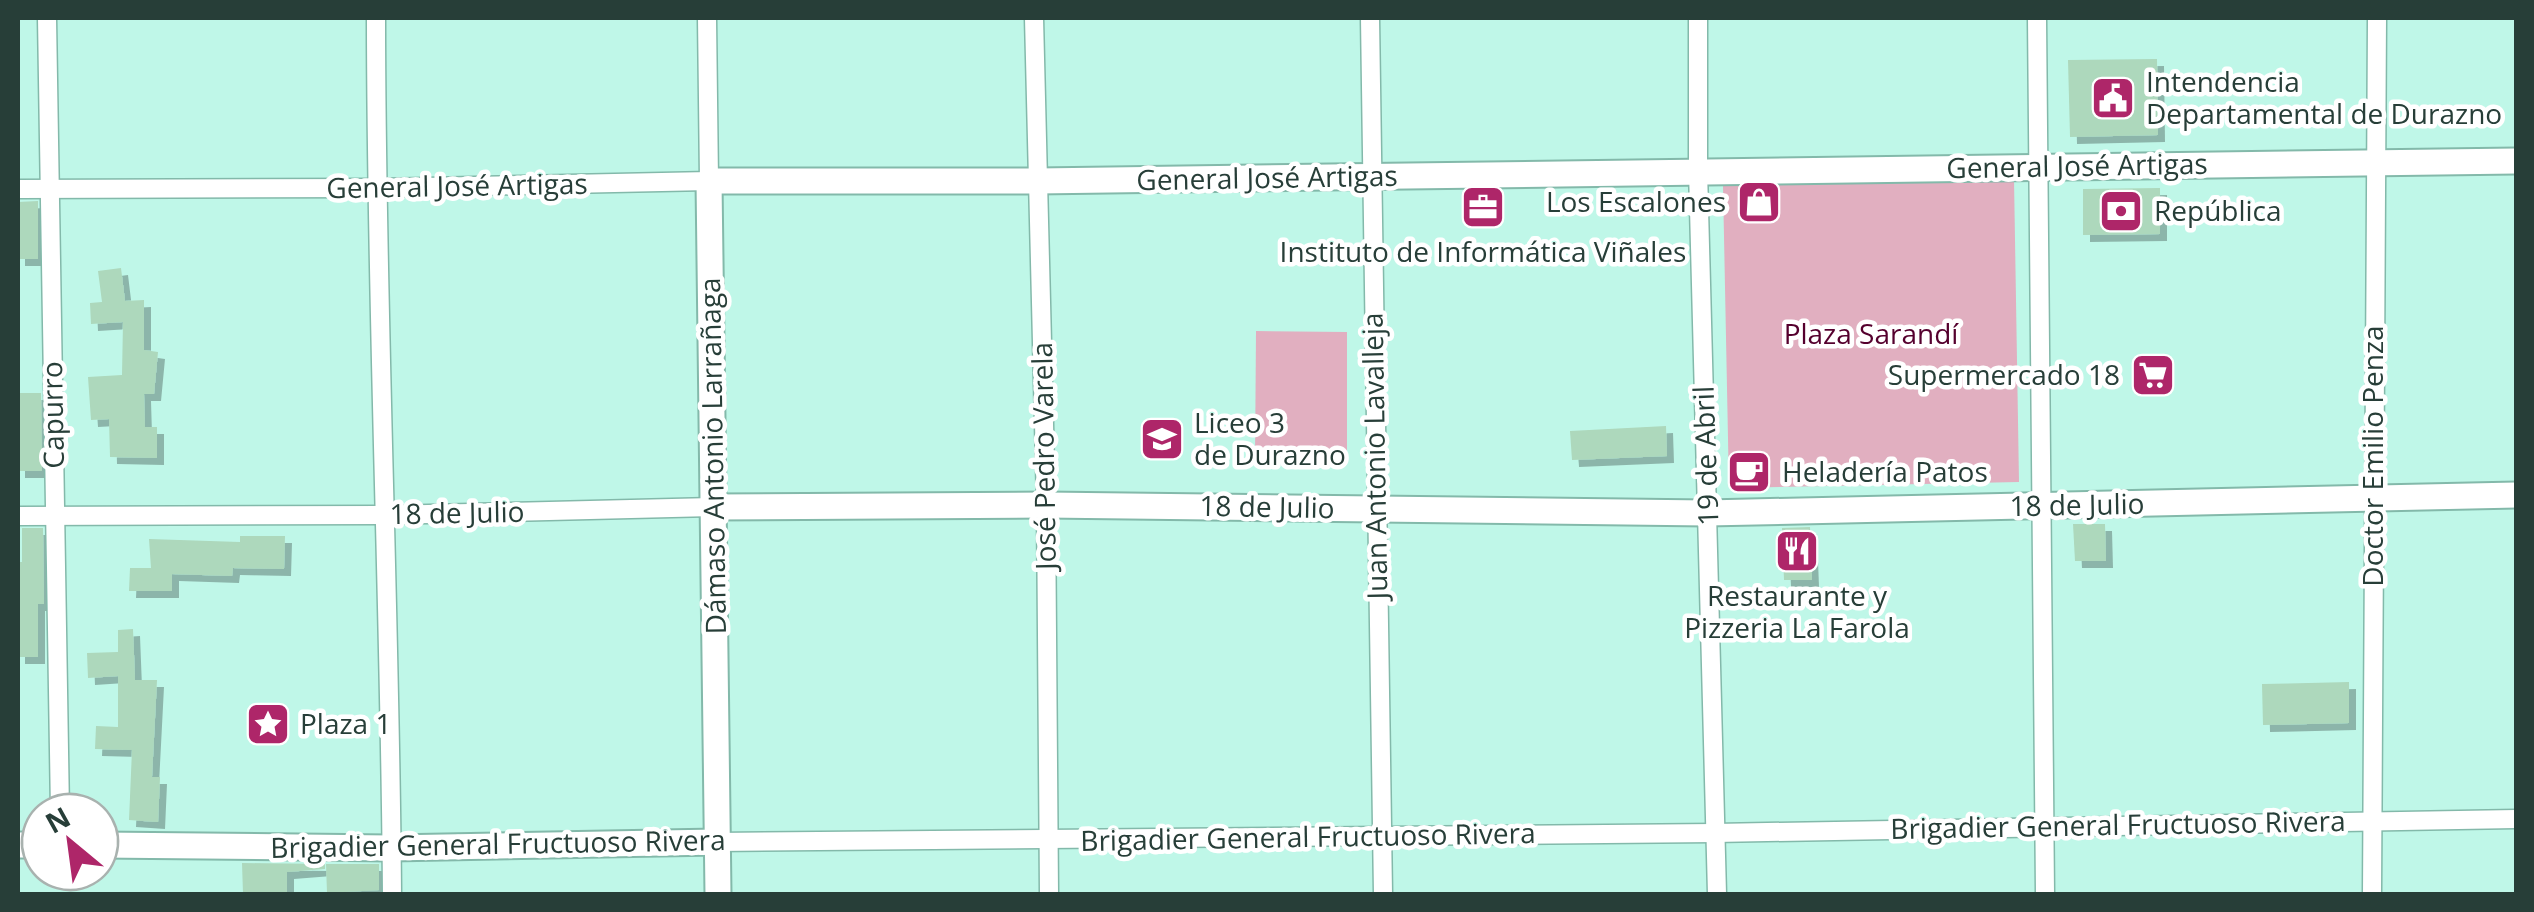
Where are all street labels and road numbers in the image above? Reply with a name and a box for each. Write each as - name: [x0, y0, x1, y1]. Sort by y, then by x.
- street label: General José Artigas: [1946, 144, 2208, 186]
- street label: General José Artigas: [1136, 156, 1398, 198]
- street label: General José Artigas: [326, 164, 588, 206]
- street label: Dámaso Antonio Larrañaga: [690, 277, 734, 635]
- street label: Juan Antonio Lavalleja: [1352, 312, 1396, 603]
- street label: Doctor Emilio Penza: [2353, 325, 2391, 587]
- street label: José Pedro Varela: [1022, 342, 1064, 573]
- street label: Capurro: [32, 361, 72, 469]
- street label: 19 de Abril: [1684, 385, 1726, 527]
- street label: 18 de Julio: [2009, 484, 2145, 524]
- street label: 18 de Julio: [1199, 486, 1335, 526]
- street label: 18 de Julio: [389, 492, 525, 532]
- street label: Brigadier General Fructuoso Rivera: [1890, 801, 2346, 847]
- street label: Brigadier General Fructuoso Rivera: [1080, 813, 1536, 859]
- street label: Brigadier General Fructuoso Rivera: [270, 820, 726, 866]

